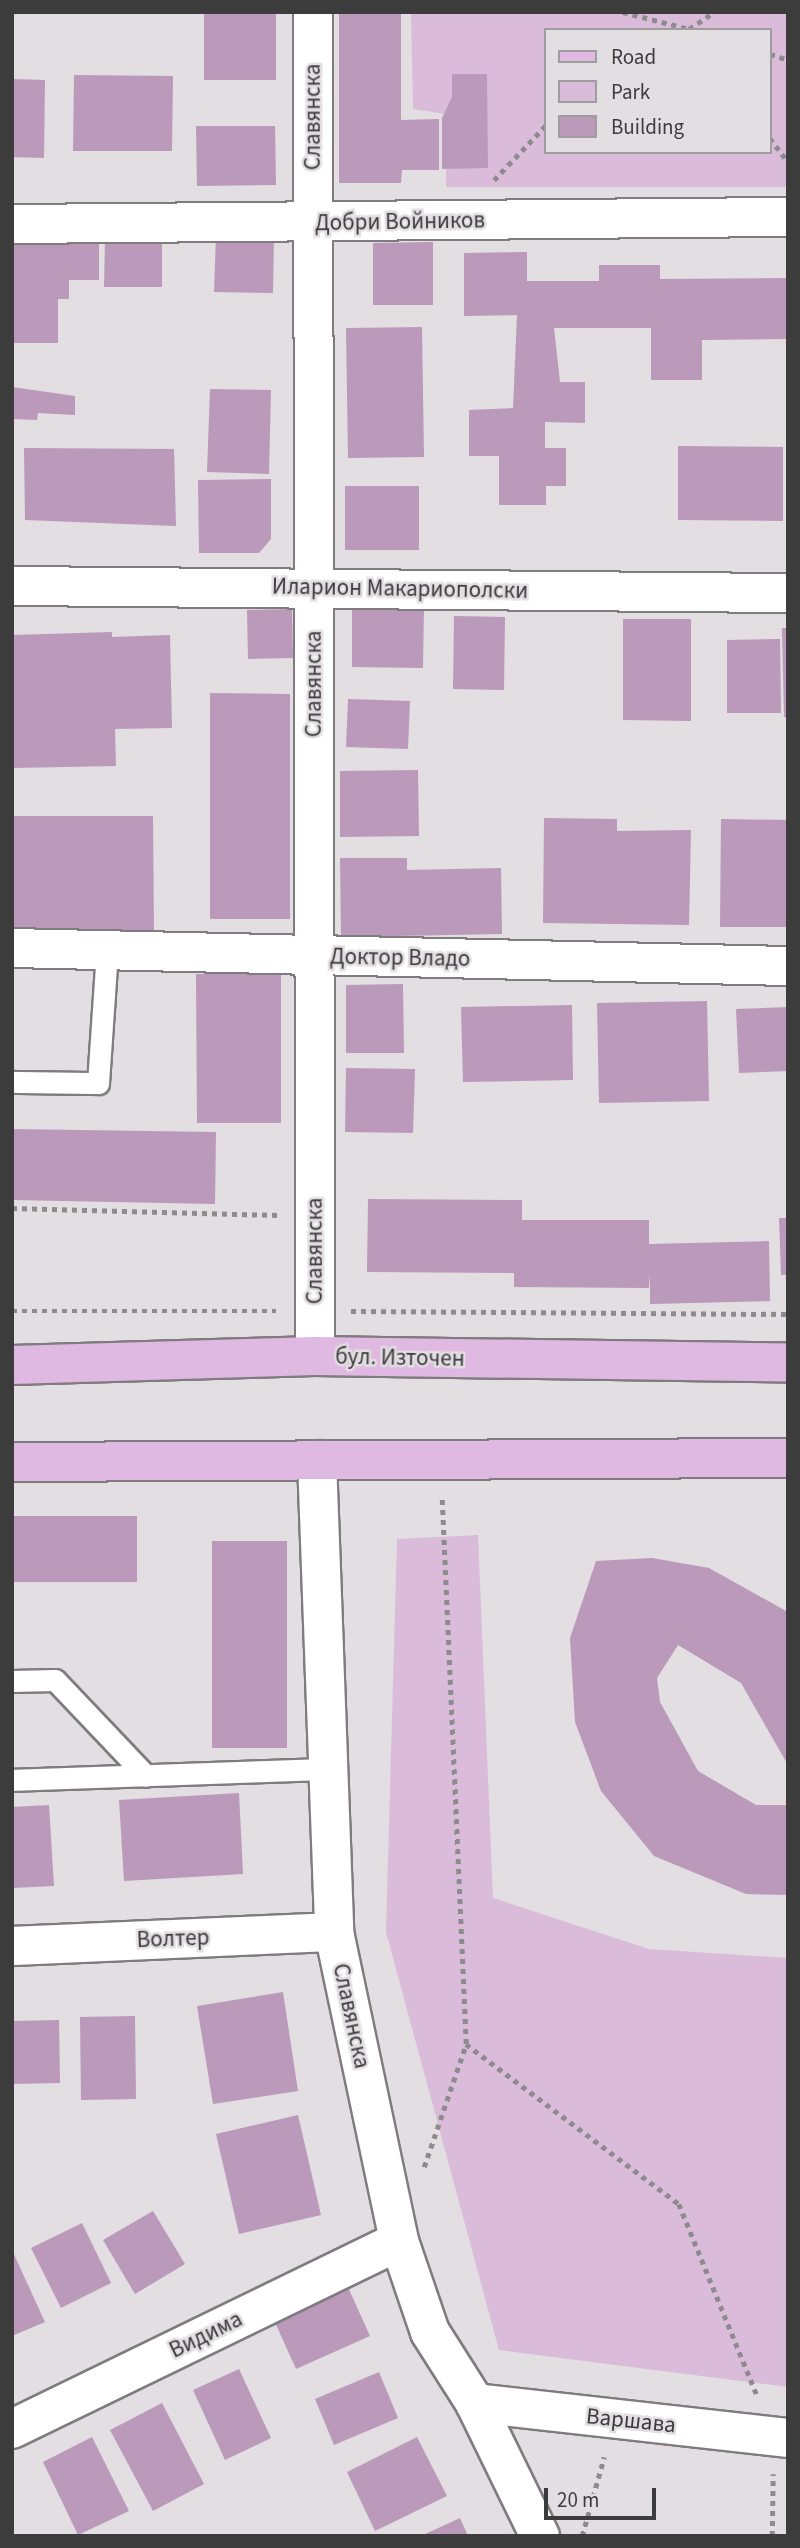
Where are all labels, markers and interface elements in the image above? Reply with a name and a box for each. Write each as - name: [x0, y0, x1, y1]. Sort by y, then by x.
- legend: [544, 28, 772, 154]
- text: Road: [611, 42, 656, 72]
- street label: Славянска: [299, 64, 327, 170]
- text: Park: [611, 77, 650, 107]
- text: Building: [611, 112, 684, 142]
- street label: Добри Войников: [315, 207, 485, 237]
- street label: Иларион Макариополски: [272, 573, 528, 605]
- street label: Славянска: [300, 631, 328, 737]
- street label: Доктор Владо: [330, 943, 470, 973]
- street label: Славянска: [301, 1198, 329, 1304]
- street label: бул. Източен: [335, 1343, 465, 1373]
- street label: Волтер: [136, 1924, 210, 1954]
- street label: Славянска: [326, 1961, 376, 2071]
- street label: Видима: [165, 2306, 247, 2364]
- street label: Варшава: [585, 2403, 677, 2439]
- scale bar: [548, 2474, 660, 2518]
- text: 20 m: [557, 2485, 599, 2515]

